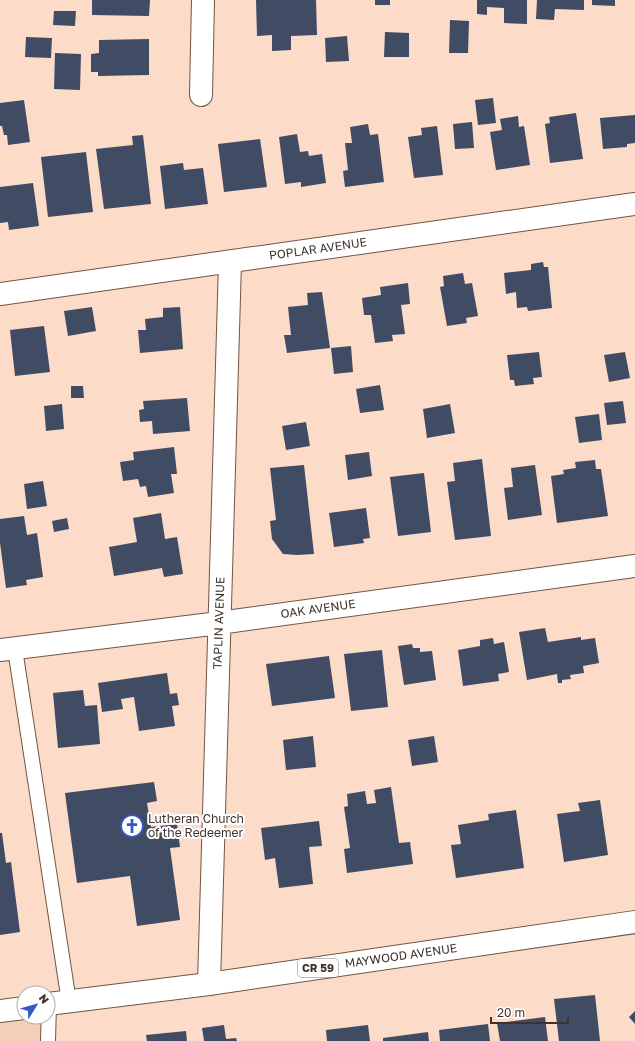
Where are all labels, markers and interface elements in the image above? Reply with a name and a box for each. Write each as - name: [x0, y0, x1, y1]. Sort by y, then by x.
- street label: POPLAR AVENUE: [268, 234, 368, 263]
- street label: TAPLIN AVENUE: [209, 576, 228, 670]
- street label: OAK AVENUE: [280, 596, 356, 621]
- place label: Lutheran Church of the Redeemer: [148, 811, 244, 840]
- church icon: Lutheran Church of the Redeemer: [119, 813, 145, 839]
- street label: MAYWOOD AVENUE: [344, 940, 458, 971]
- road number: CR 59: [298, 959, 338, 977]
- north arrow: [16, 985, 56, 1025]
- text: N: [37, 991, 52, 1006]
- scale bar: [491, 999, 568, 1025]
- text: 20 m: [497, 1005, 525, 1020]

